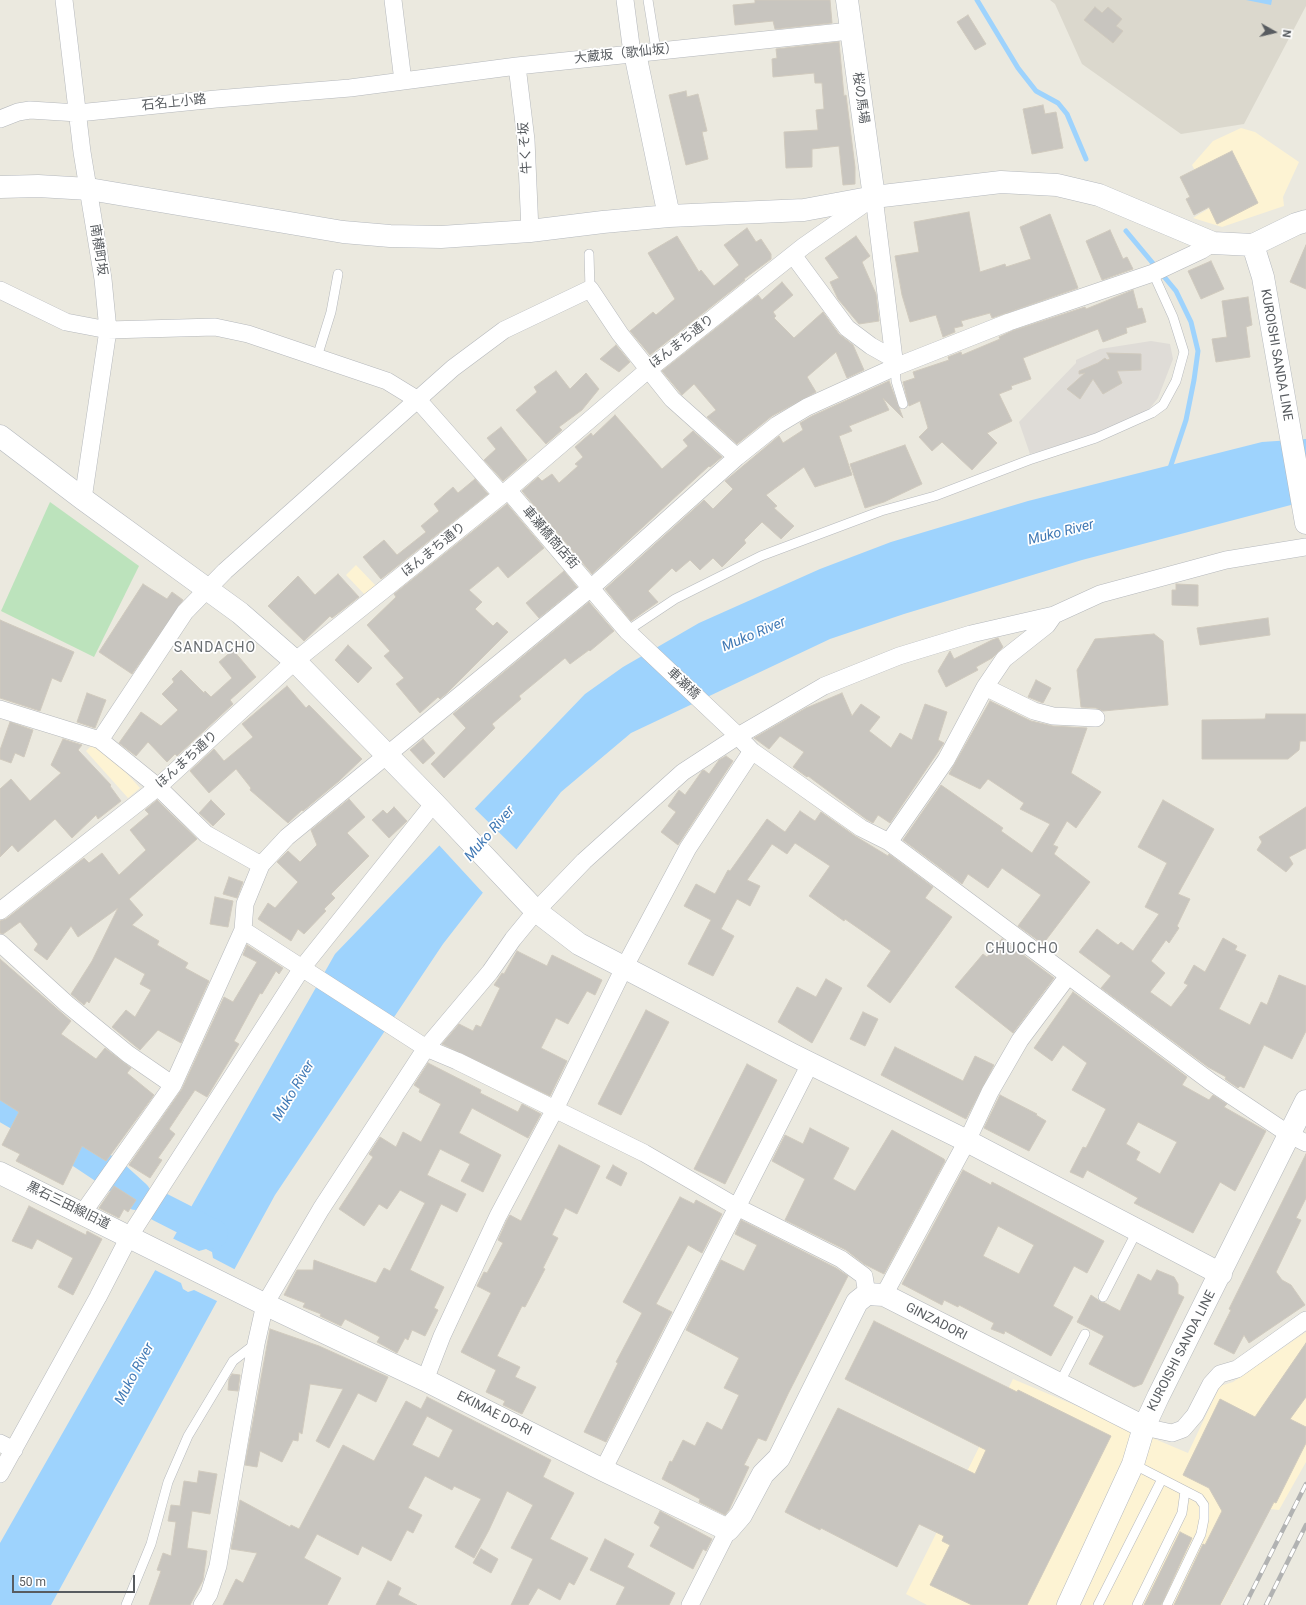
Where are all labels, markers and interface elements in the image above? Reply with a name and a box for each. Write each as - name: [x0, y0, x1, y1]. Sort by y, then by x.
- north arrow: [1254, 12, 1294, 52]
- text: N: [1279, 29, 1293, 38]
- street label: 大蔵坂（歌仙坂）: [573, 41, 679, 67]
- street label: 桜の馬場: [849, 71, 871, 125]
- street label: 石名上小路: [141, 92, 207, 114]
- street label: 牛くそ坂: [516, 122, 536, 174]
- street label: 南横町坂: [86, 223, 110, 277]
- street label: KUROISHI SANDA LINE: [1257, 288, 1295, 422]
- street label: ほんまち通り: [646, 312, 718, 372]
- street label: 車瀬橋商店街: [519, 503, 581, 573]
- water label: Muko River: [1026, 517, 1096, 549]
- street label: ほんまち通り: [399, 519, 469, 581]
- water label: Muko River: [720, 614, 788, 656]
- district label: SANDACHO: [174, 640, 256, 656]
- street label: 車瀬橋: [663, 665, 703, 703]
- street label: ほんまち通り: [153, 728, 221, 792]
- water label: Muko River: [462, 803, 518, 865]
- district label: CHUOCHO: [985, 941, 1059, 957]
- water label: Muko River: [269, 1058, 319, 1124]
- street label: 黒石三田線旧道: [24, 1179, 112, 1233]
- street label: KUROISHI SANDA LINE: [1145, 1288, 1219, 1414]
- street label: GINZADORI: [903, 1300, 969, 1344]
- water label: Muko River: [112, 1340, 158, 1408]
- street label: EKIMAE DO-RI: [454, 1388, 534, 1440]
- scale bar: [14, 1567, 137, 1593]
- text: 50 m: [19, 1575, 46, 1589]

